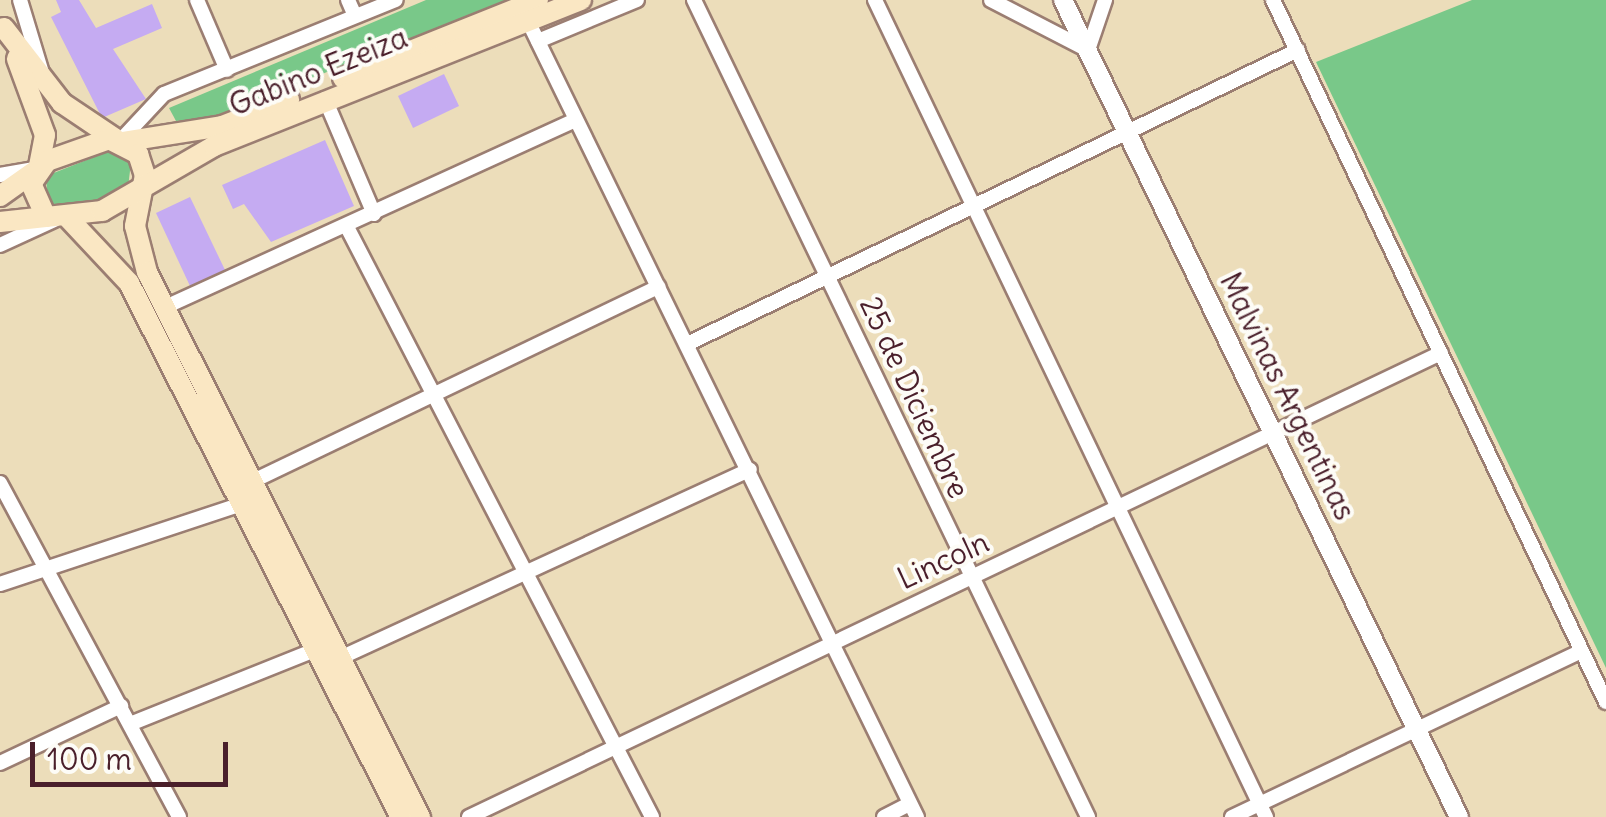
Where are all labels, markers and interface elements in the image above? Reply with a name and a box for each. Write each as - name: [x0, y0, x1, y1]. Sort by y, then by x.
- street label: Gabino Ezeiza: [224, 19, 412, 123]
- street label: Malvinas Argentinas: [1212, 266, 1364, 526]
- street label: 25 de Diciembre: [853, 291, 977, 503]
- street label: Lincoln: [892, 523, 994, 597]
- scale bar: [35, 722, 232, 784]
- text: 100 m: [47, 740, 132, 778]

